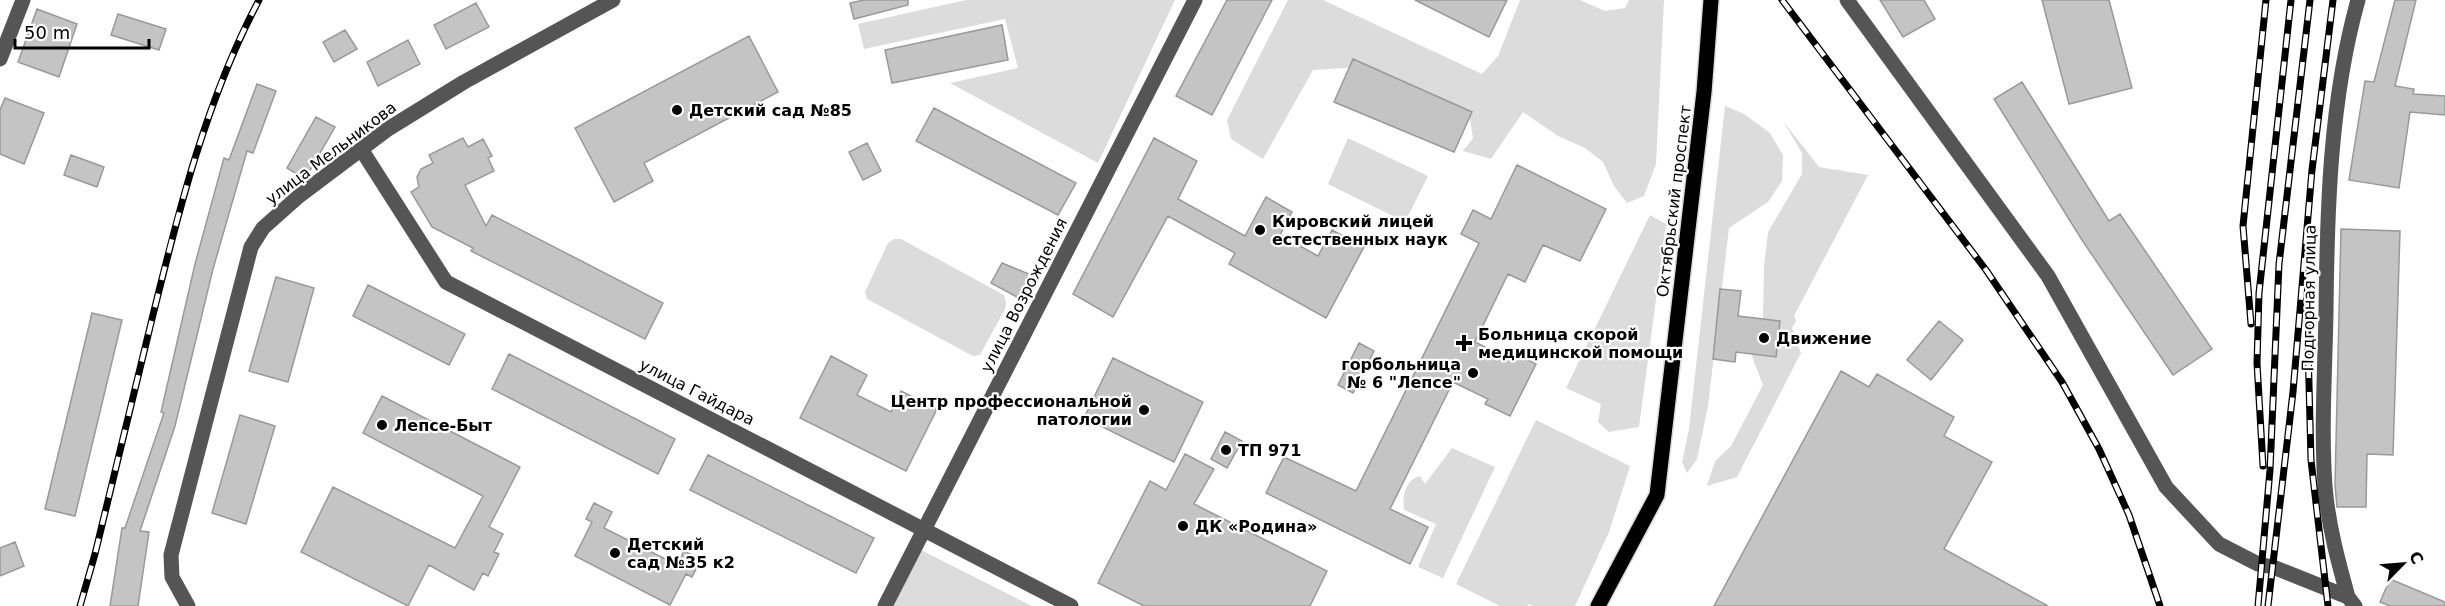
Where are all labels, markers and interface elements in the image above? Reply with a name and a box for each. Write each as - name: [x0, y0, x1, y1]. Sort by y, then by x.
- scale bar: [15, 12, 148, 50]
- text: 50 m: [24, 22, 70, 43]
- street label: улица Мельникова: [262, 98, 400, 208]
- place label: Детский сад №85: [689, 101, 852, 120]
- marker: Детский сад №85: [670, 103, 684, 117]
- street label: Октябрьский проспект: [1653, 104, 1695, 298]
- place label: Кировский лицей естественных наук: [1272, 212, 1448, 249]
- street label: улица Возрождения: [977, 215, 1071, 375]
- marker: Кировский лицей естественных наук: [1253, 223, 1267, 237]
- street label: Подгорная улица: [2298, 224, 2320, 372]
- place label: Больница скорой медицинской помощи: [1478, 325, 1683, 362]
- place label: Движение: [1776, 329, 1872, 348]
- marker: Движение: [1757, 331, 1771, 345]
- marker: Больница скорой медицинской помощи: [1455, 334, 1473, 352]
- street label: улица Гайдара: [636, 355, 758, 429]
- place label: горбольница № 6 "Лепсе": [1341, 355, 1461, 392]
- marker: горбольница № 6 "Лепсе": [1466, 366, 1480, 380]
- place label: Центр профессиональной патологии: [891, 392, 1132, 429]
- marker: Центр профессиональной патологии: [1137, 403, 1151, 417]
- place label: Лепсе-Быт: [394, 416, 493, 435]
- marker: Лепсе-Быт: [375, 418, 389, 432]
- place label: ТП 971: [1238, 441, 1301, 460]
- marker: ТП 971: [1219, 443, 1233, 457]
- place label: ДК «Родина»: [1195, 517, 1317, 536]
- marker: ДК «Родина»: [1176, 519, 1190, 533]
- north arrow: [2373, 534, 2433, 594]
- place label: Детский сад №35 к2: [627, 535, 735, 572]
- marker: Детский сад №35 к2: [608, 546, 622, 560]
- text: С: [2405, 549, 2427, 567]

